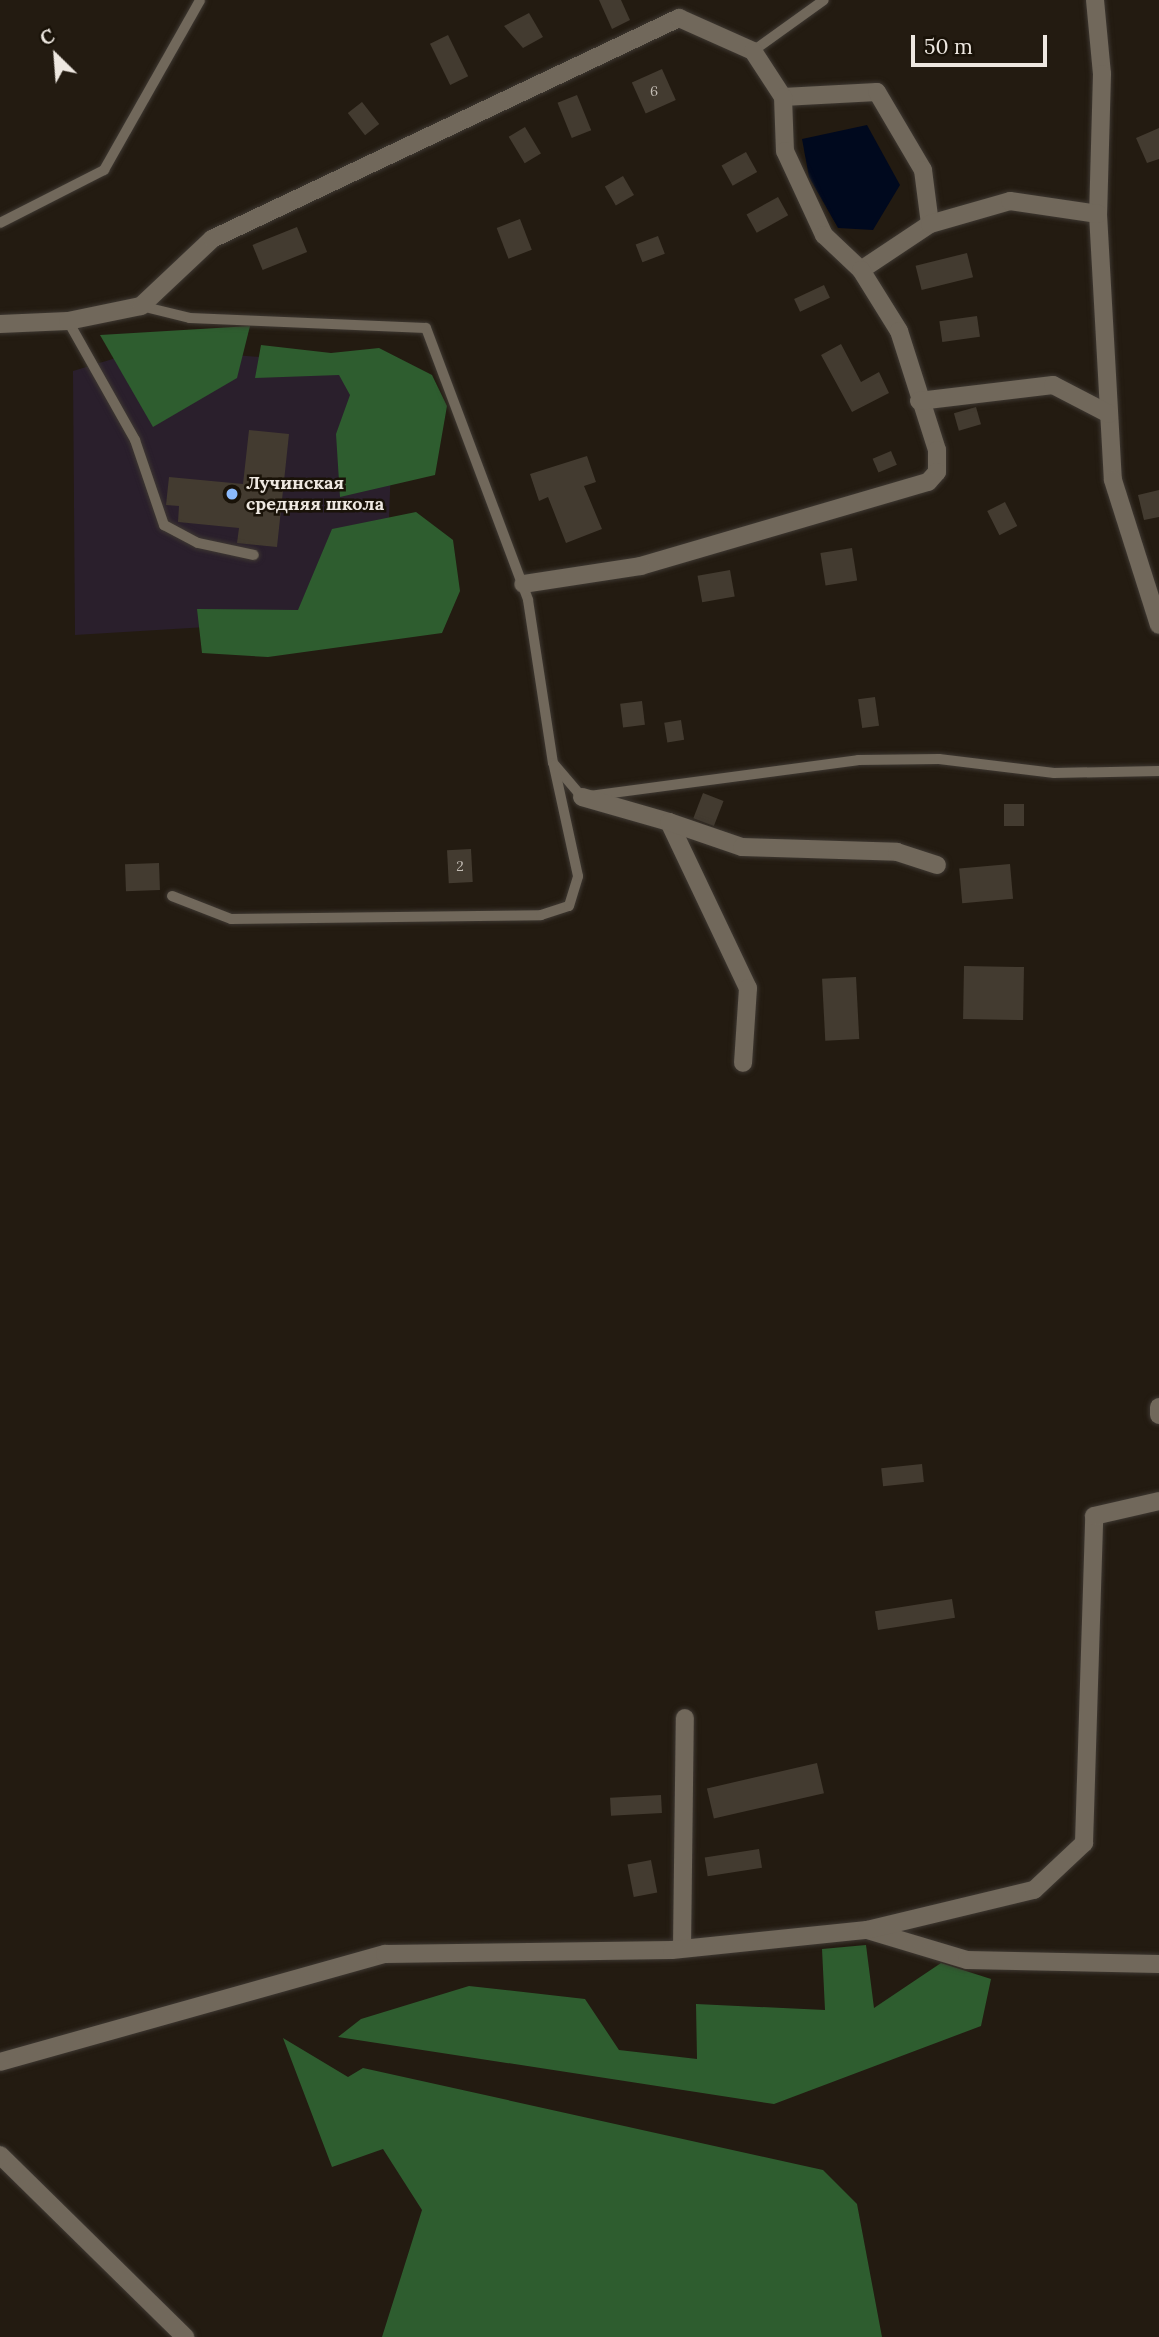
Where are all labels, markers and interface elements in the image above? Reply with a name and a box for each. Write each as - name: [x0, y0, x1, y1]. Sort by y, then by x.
- north arrow: [21, 21, 91, 91]
- scale bar: [914, 21, 1050, 65]
- text: С: [36, 23, 58, 51]
- text: 50 m: [924, 33, 973, 60]
- house number: 6: [650, 83, 658, 99]
- place label: Лучинская средняя школа: [246, 473, 384, 516]
- marker: Лучинская средняя школа: [224, 486, 240, 502]
- house number: 2: [456, 858, 464, 874]

